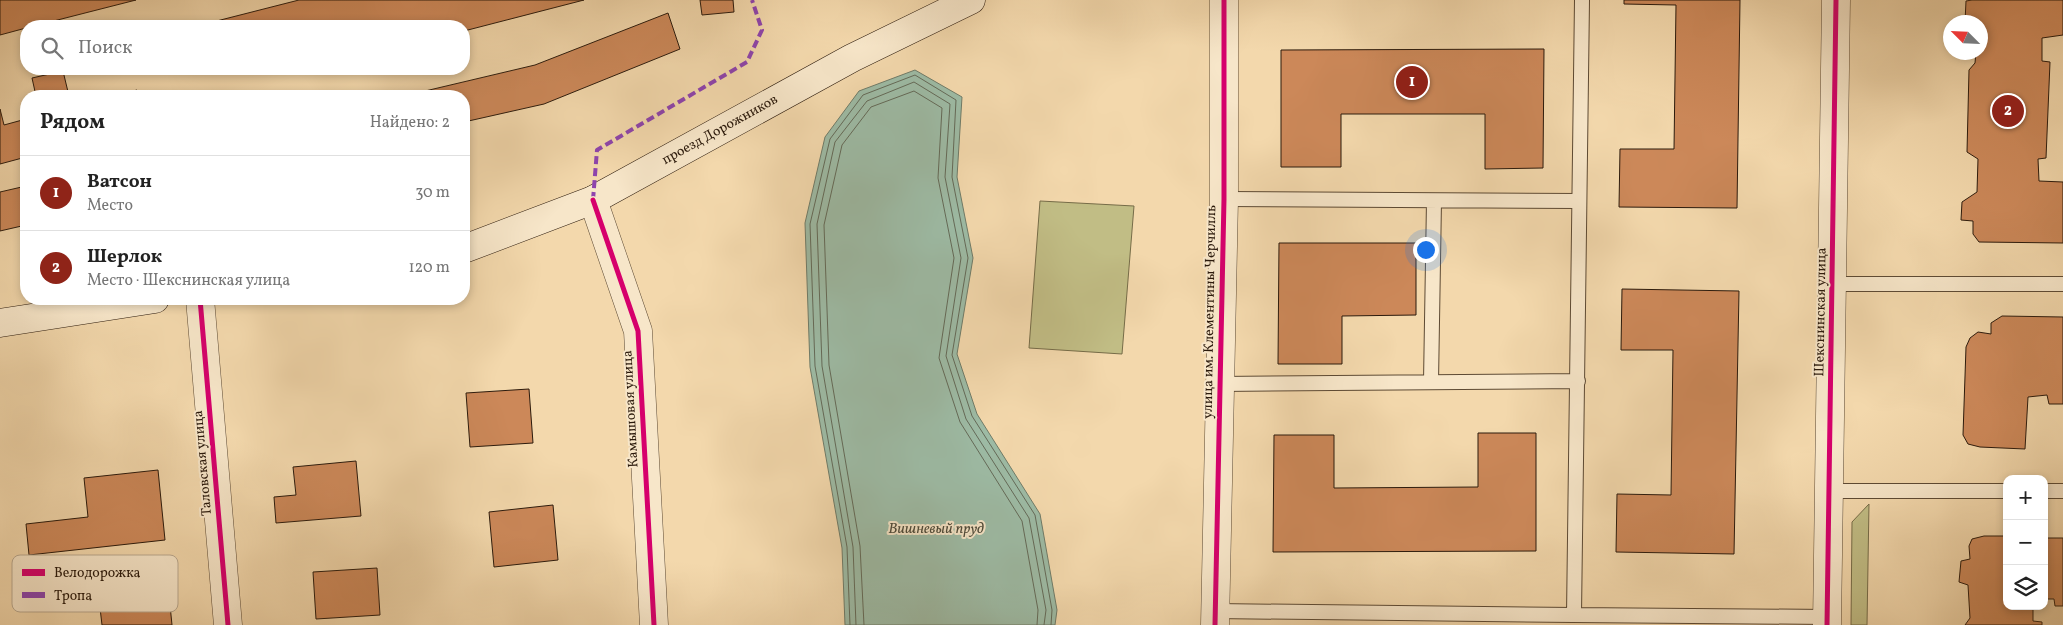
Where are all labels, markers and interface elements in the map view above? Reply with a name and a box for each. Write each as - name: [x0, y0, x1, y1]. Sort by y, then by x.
- north arrow: [1943, 15, 1988, 60]
- search box: [20, 20, 470, 75]
- icon: search: [38, 34, 66, 62]
- text: Поиск: [78, 35, 132, 61]
- pin: 1: [1396, 63, 1428, 101]
- street label: проезд Дорожников: [659, 90, 781, 170]
- pin: 2: [1992, 92, 2024, 130]
- text: Рядом: [40, 108, 105, 137]
- text: Найдено: 2: [370, 112, 450, 134]
- text: Ватсон: [87, 169, 152, 195]
- text: 1: [53, 182, 59, 204]
- text: 30 m: [415, 182, 450, 204]
- text: Место: [87, 195, 133, 217]
- street label: улица им. Клементины Черчилль: [1199, 205, 1221, 419]
- your location: [1413, 237, 1439, 263]
- text: Шерлок: [87, 244, 162, 270]
- street label: Шекснинская улица: [1810, 247, 1832, 377]
- text: 2: [52, 257, 60, 279]
- text: 120 m: [408, 257, 450, 279]
- text: Место · Шекснинская улица: [87, 270, 290, 292]
- street label: Камышовая улица: [618, 350, 644, 468]
- street label: Таловская улица: [189, 409, 217, 517]
- map controls: [2003, 475, 2048, 610]
- button: +: [2003, 475, 2048, 520]
- water label: Вишневый пруд: [888, 519, 984, 540]
- button: −: [2003, 520, 2048, 565]
- legend: [12, 555, 178, 612]
- text: Велодорожка: [54, 564, 141, 583]
- button: layers: [2003, 565, 2048, 610]
- text: Тропа: [54, 587, 92, 606]

